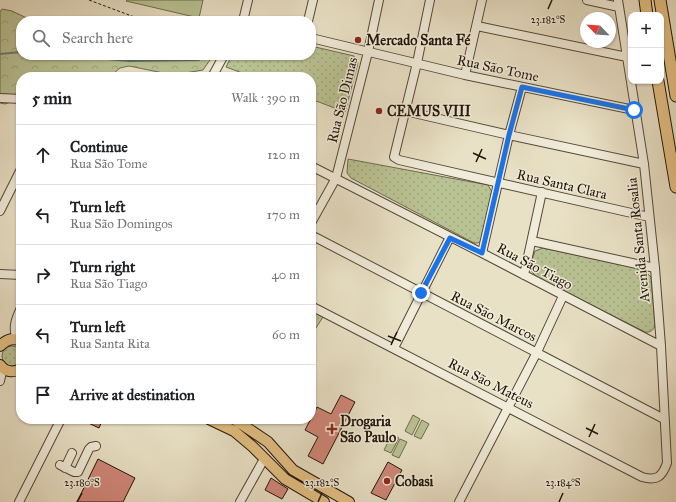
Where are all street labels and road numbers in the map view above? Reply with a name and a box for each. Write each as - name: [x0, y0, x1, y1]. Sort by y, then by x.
- street label: Rua São Tome: [455, 52, 541, 86]
- street label: Rua São Dimas: [324, 55, 361, 145]
- street label: Rua Santa Clara: [515, 166, 609, 203]
- street label: Avenida Santa Rosalia: [623, 177, 654, 304]
- street label: Rua São Tiago: [494, 239, 576, 294]
- street label: Rua São Marcos: [448, 288, 539, 345]
- street label: Rua São Mateus: [445, 355, 536, 412]

